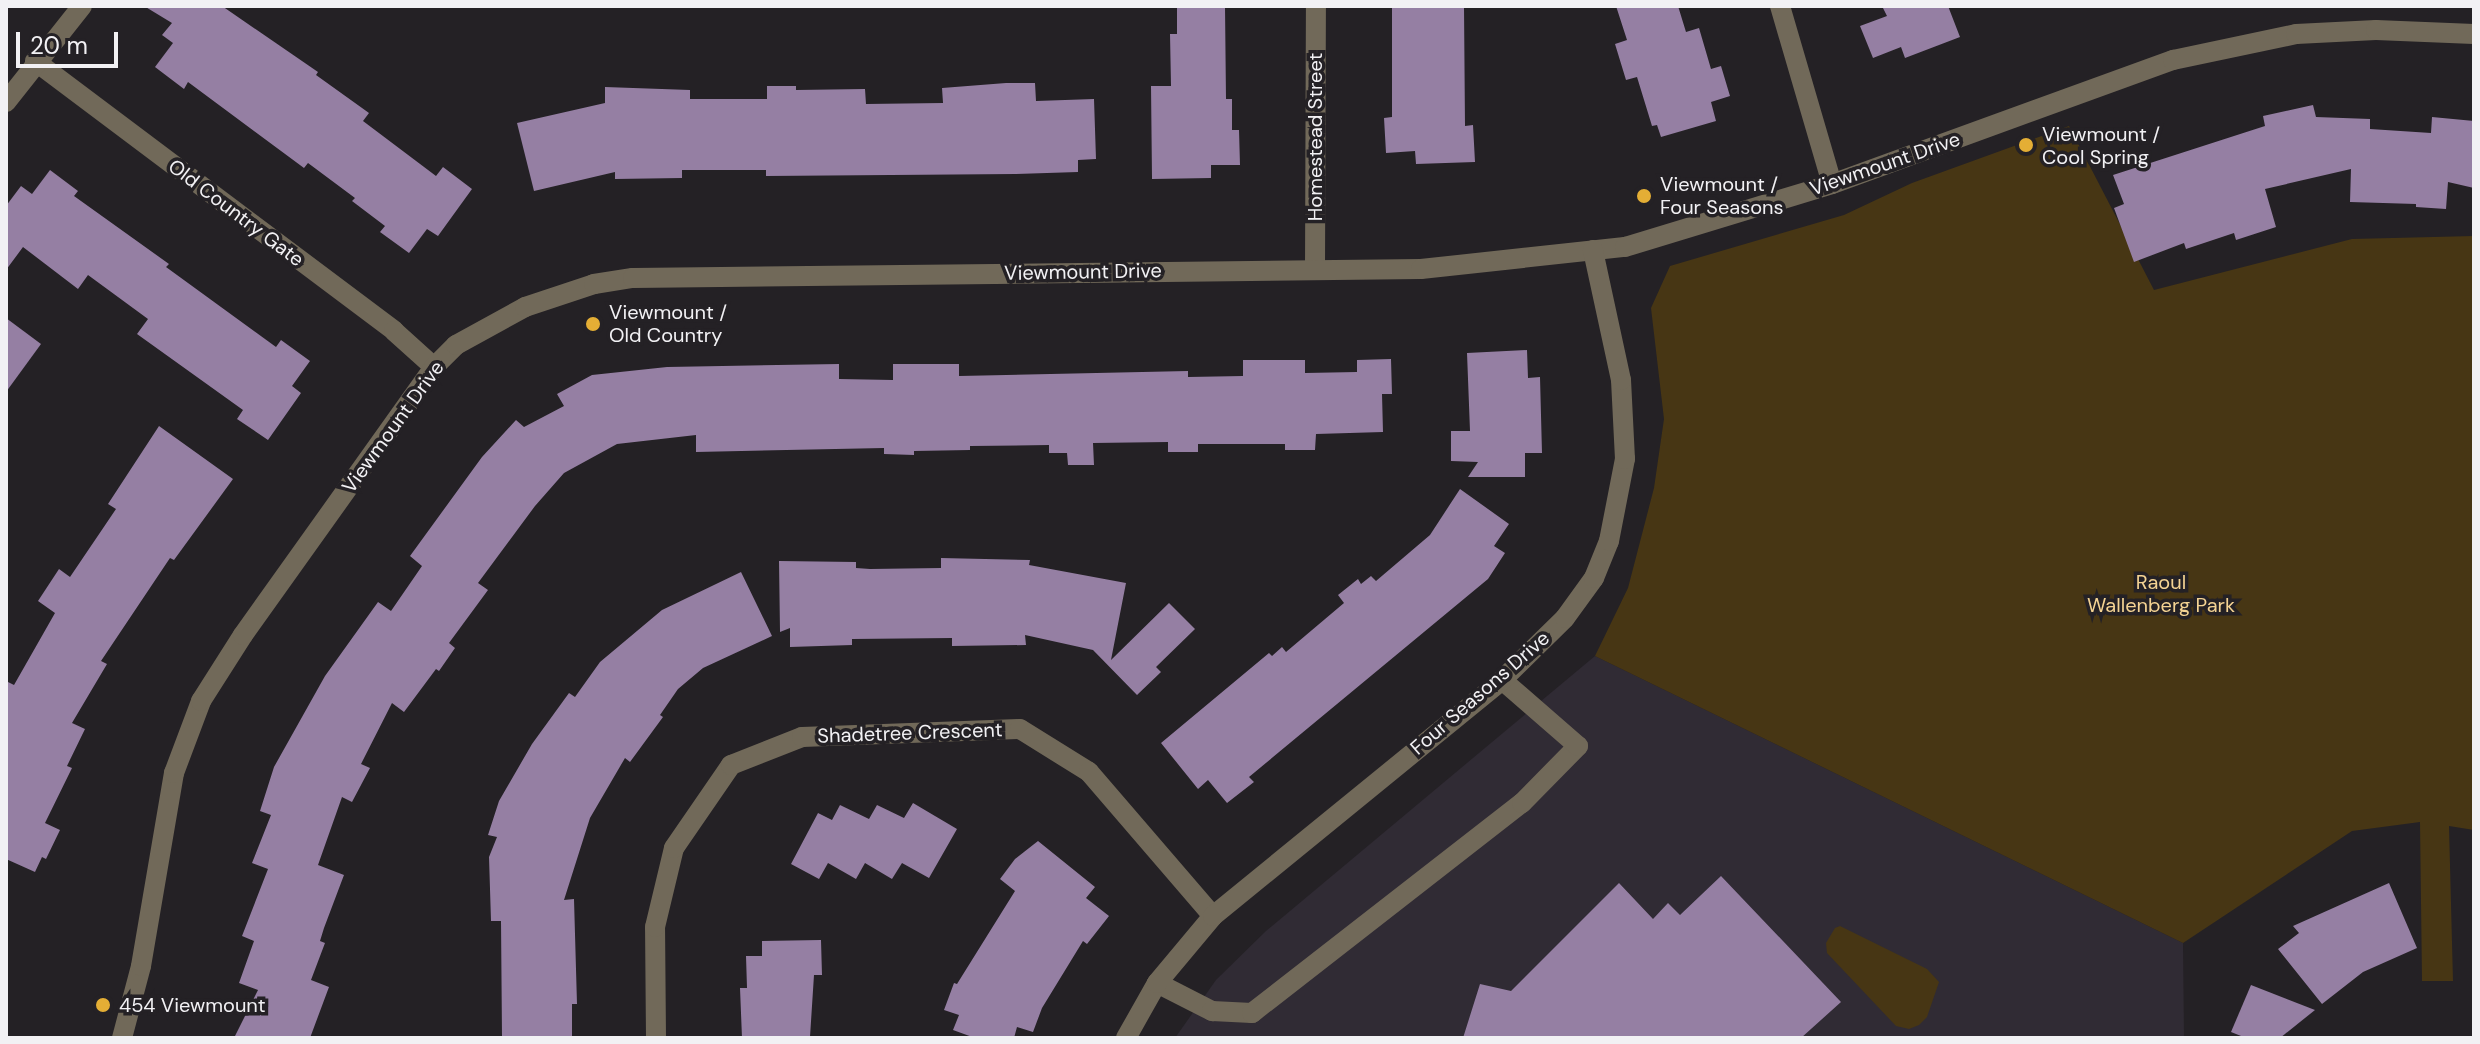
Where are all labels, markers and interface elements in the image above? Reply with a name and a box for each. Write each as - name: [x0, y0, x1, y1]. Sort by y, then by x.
- scale bar: [20, 16, 122, 66]
- text: 20 m: [30, 30, 88, 61]
- street label: Homestead Street: [1303, 53, 1327, 221]
- place label: Viewmount / Cool Spring: [2042, 122, 2160, 169]
- street label: Viewmount Drive: [1807, 127, 1963, 201]
- marker: Viewmount / Cool Spring: [2017, 136, 2035, 154]
- street label: Old Country Gate: [164, 154, 308, 272]
- place label: Viewmount / Four Seasons: [1660, 172, 1784, 219]
- marker: Viewmount / Four Seasons: [1635, 187, 1653, 205]
- street label: Viewmount Drive: [1004, 259, 1162, 285]
- place label: Viewmount / Old Country: [609, 300, 727, 347]
- marker: Viewmount / Old Country: [584, 315, 602, 333]
- street label: Viewmount Drive: [337, 356, 449, 498]
- park label: Raoul Wallenberg Park: [2087, 570, 2235, 617]
- street label: Four Seasons Drive: [1406, 626, 1554, 760]
- street label: Shadetree Crescent: [817, 718, 1003, 748]
- place label: 454 Viewmount: [119, 993, 266, 1017]
- marker: 454 Viewmount: [94, 996, 112, 1014]

